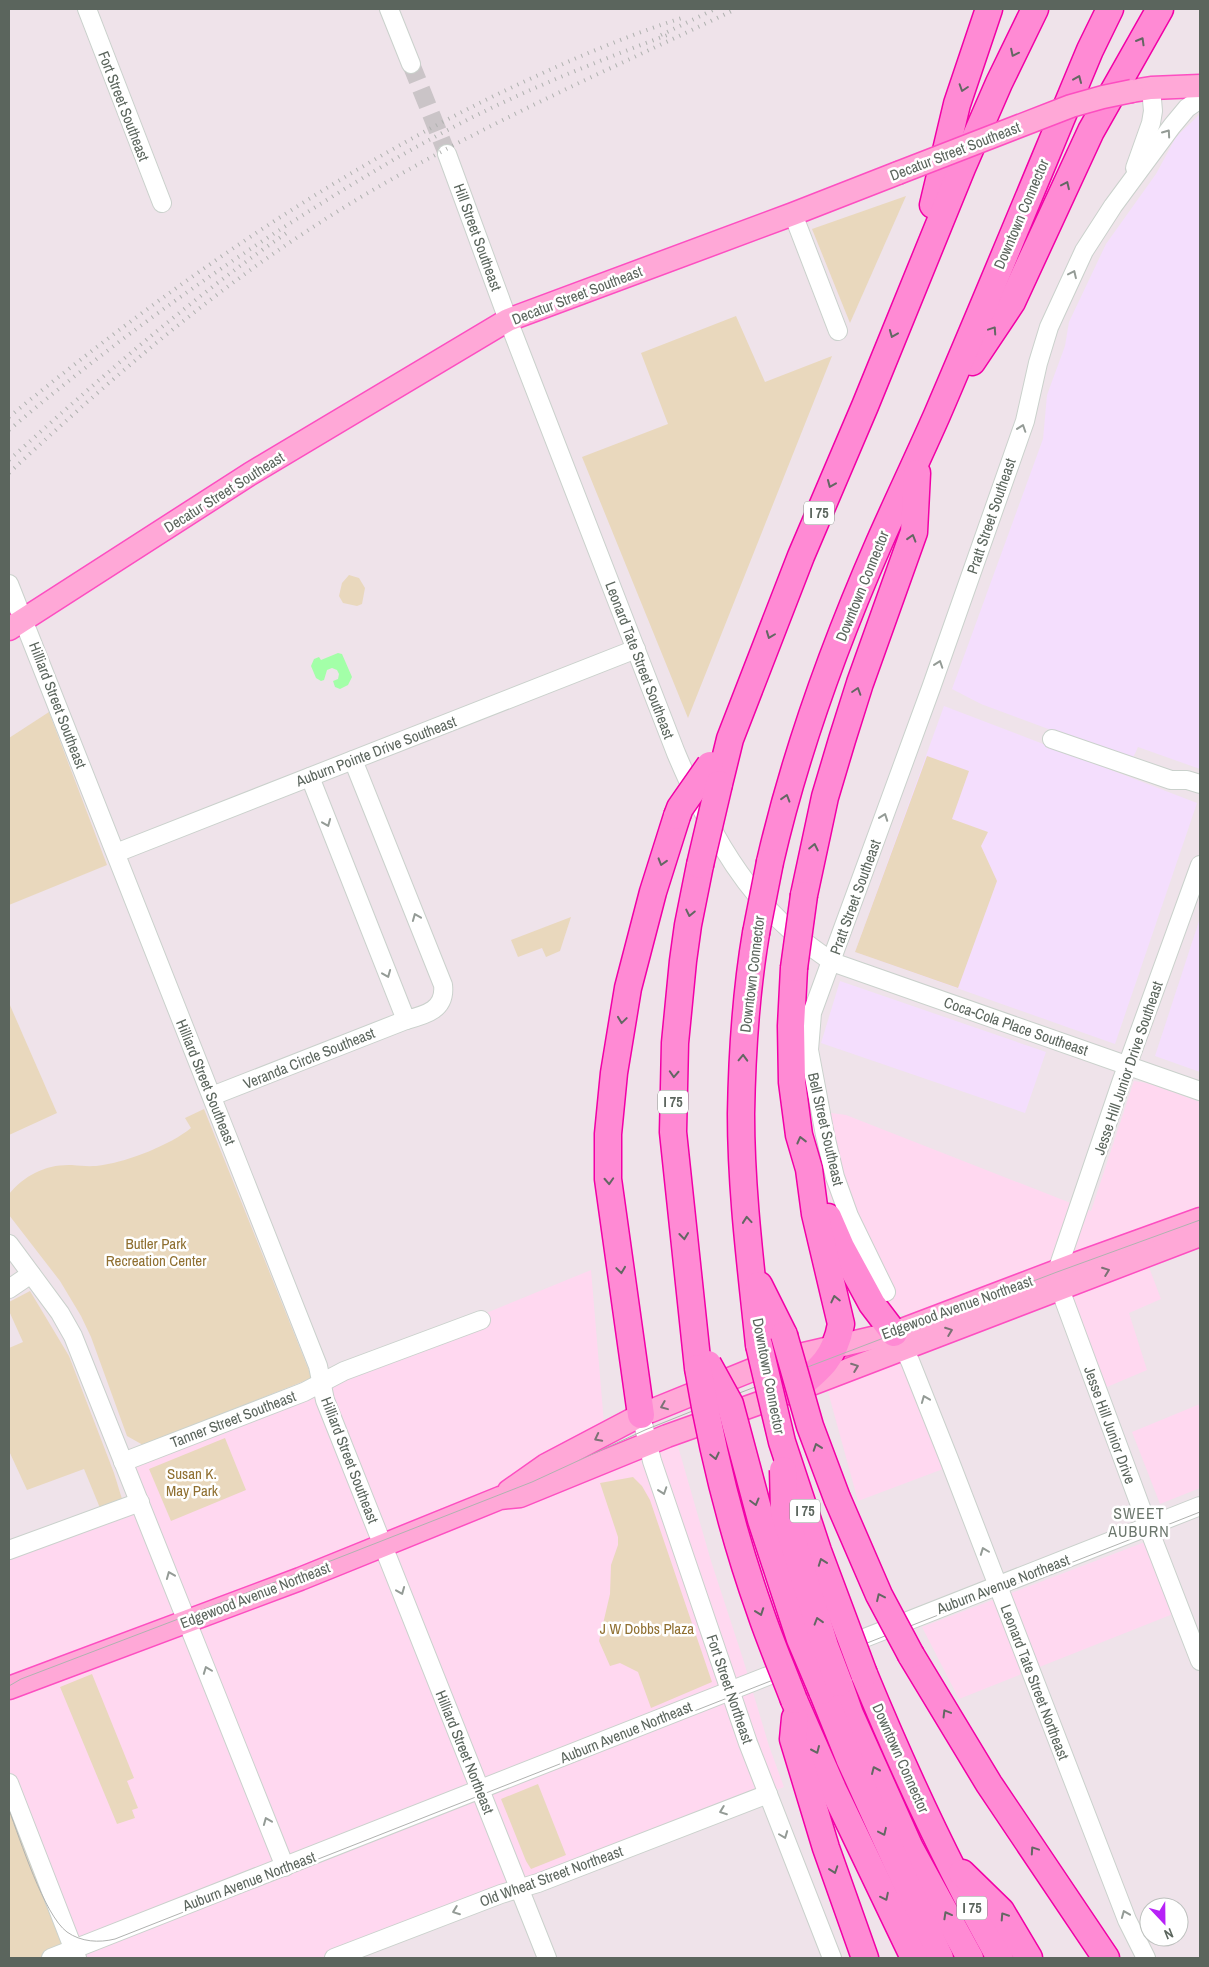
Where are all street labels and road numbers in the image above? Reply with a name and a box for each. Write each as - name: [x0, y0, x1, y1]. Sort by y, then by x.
- street label: Fort Street Southeast: [93, 48, 155, 165]
- street label: Decatur Street Southeast: [887, 116, 1024, 186]
- street label: Downtown Connector: [988, 156, 1054, 272]
- street label: Hill Street Southeast: [449, 180, 507, 294]
- street label: Decatur Street Southeast: [509, 260, 646, 330]
- street label: Decatur Street Southeast: [160, 446, 289, 538]
- street label: Pratt Street Southeast: [961, 455, 1021, 577]
- road number: I 75: [804, 502, 834, 524]
- street label: Downtown Connector: [830, 528, 894, 644]
- street label: Leonard Tate Street Southeast: [600, 578, 680, 742]
- street label: Hilliard Street Southeast: [24, 639, 92, 772]
- street label: Auburn Pointe Drive Southeast: [292, 710, 460, 792]
- street label: Pratt Street Southeast: [824, 836, 886, 957]
- street label: Downtown Connector: [734, 914, 770, 1034]
- street label: Jesse Hill Junior Drive Southeast: [1088, 978, 1168, 1158]
- street label: Coca-Cola Place Southeast: [941, 991, 1091, 1061]
- street label: Hilliard Street Southeast: [171, 1016, 241, 1149]
- street label: Veranda Circle Southeast: [240, 1022, 378, 1094]
- street label: Bell Street Southeast: [803, 1070, 849, 1188]
- road number: I 75: [658, 1090, 688, 1114]
- street label: Edgewood Avenue Northeast: [879, 1270, 1036, 1344]
- street label: Downtown Connector: [747, 1316, 791, 1436]
- street label: Jesse Hill Junior Drive: [1079, 1363, 1141, 1487]
- street label: Tanner Street Southeast: [167, 1385, 299, 1453]
- street label: Hilliard Street Southeast: [316, 1394, 384, 1527]
- road number: I 75: [790, 1500, 820, 1522]
- street label: Auburn Avenue Northeast: [933, 1549, 1073, 1619]
- street label: Edgewood Avenue Northeast: [177, 1556, 334, 1633]
- street label: Leonard Tate Street Northeast: [996, 1601, 1075, 1763]
- street label: Fort Street Northeast: [701, 1632, 759, 1747]
- street label: Hilliard Street Northeast: [431, 1687, 500, 1818]
- street label: Auburn Avenue Northeast: [556, 1696, 696, 1768]
- street label: Downtown Connector: [867, 1700, 935, 1816]
- street label: Old Wheat Street Northeast: [476, 1840, 626, 1912]
- street label: Auburn Avenue Northeast: [179, 1846, 319, 1916]
- road number: I 75: [957, 1896, 987, 1920]

